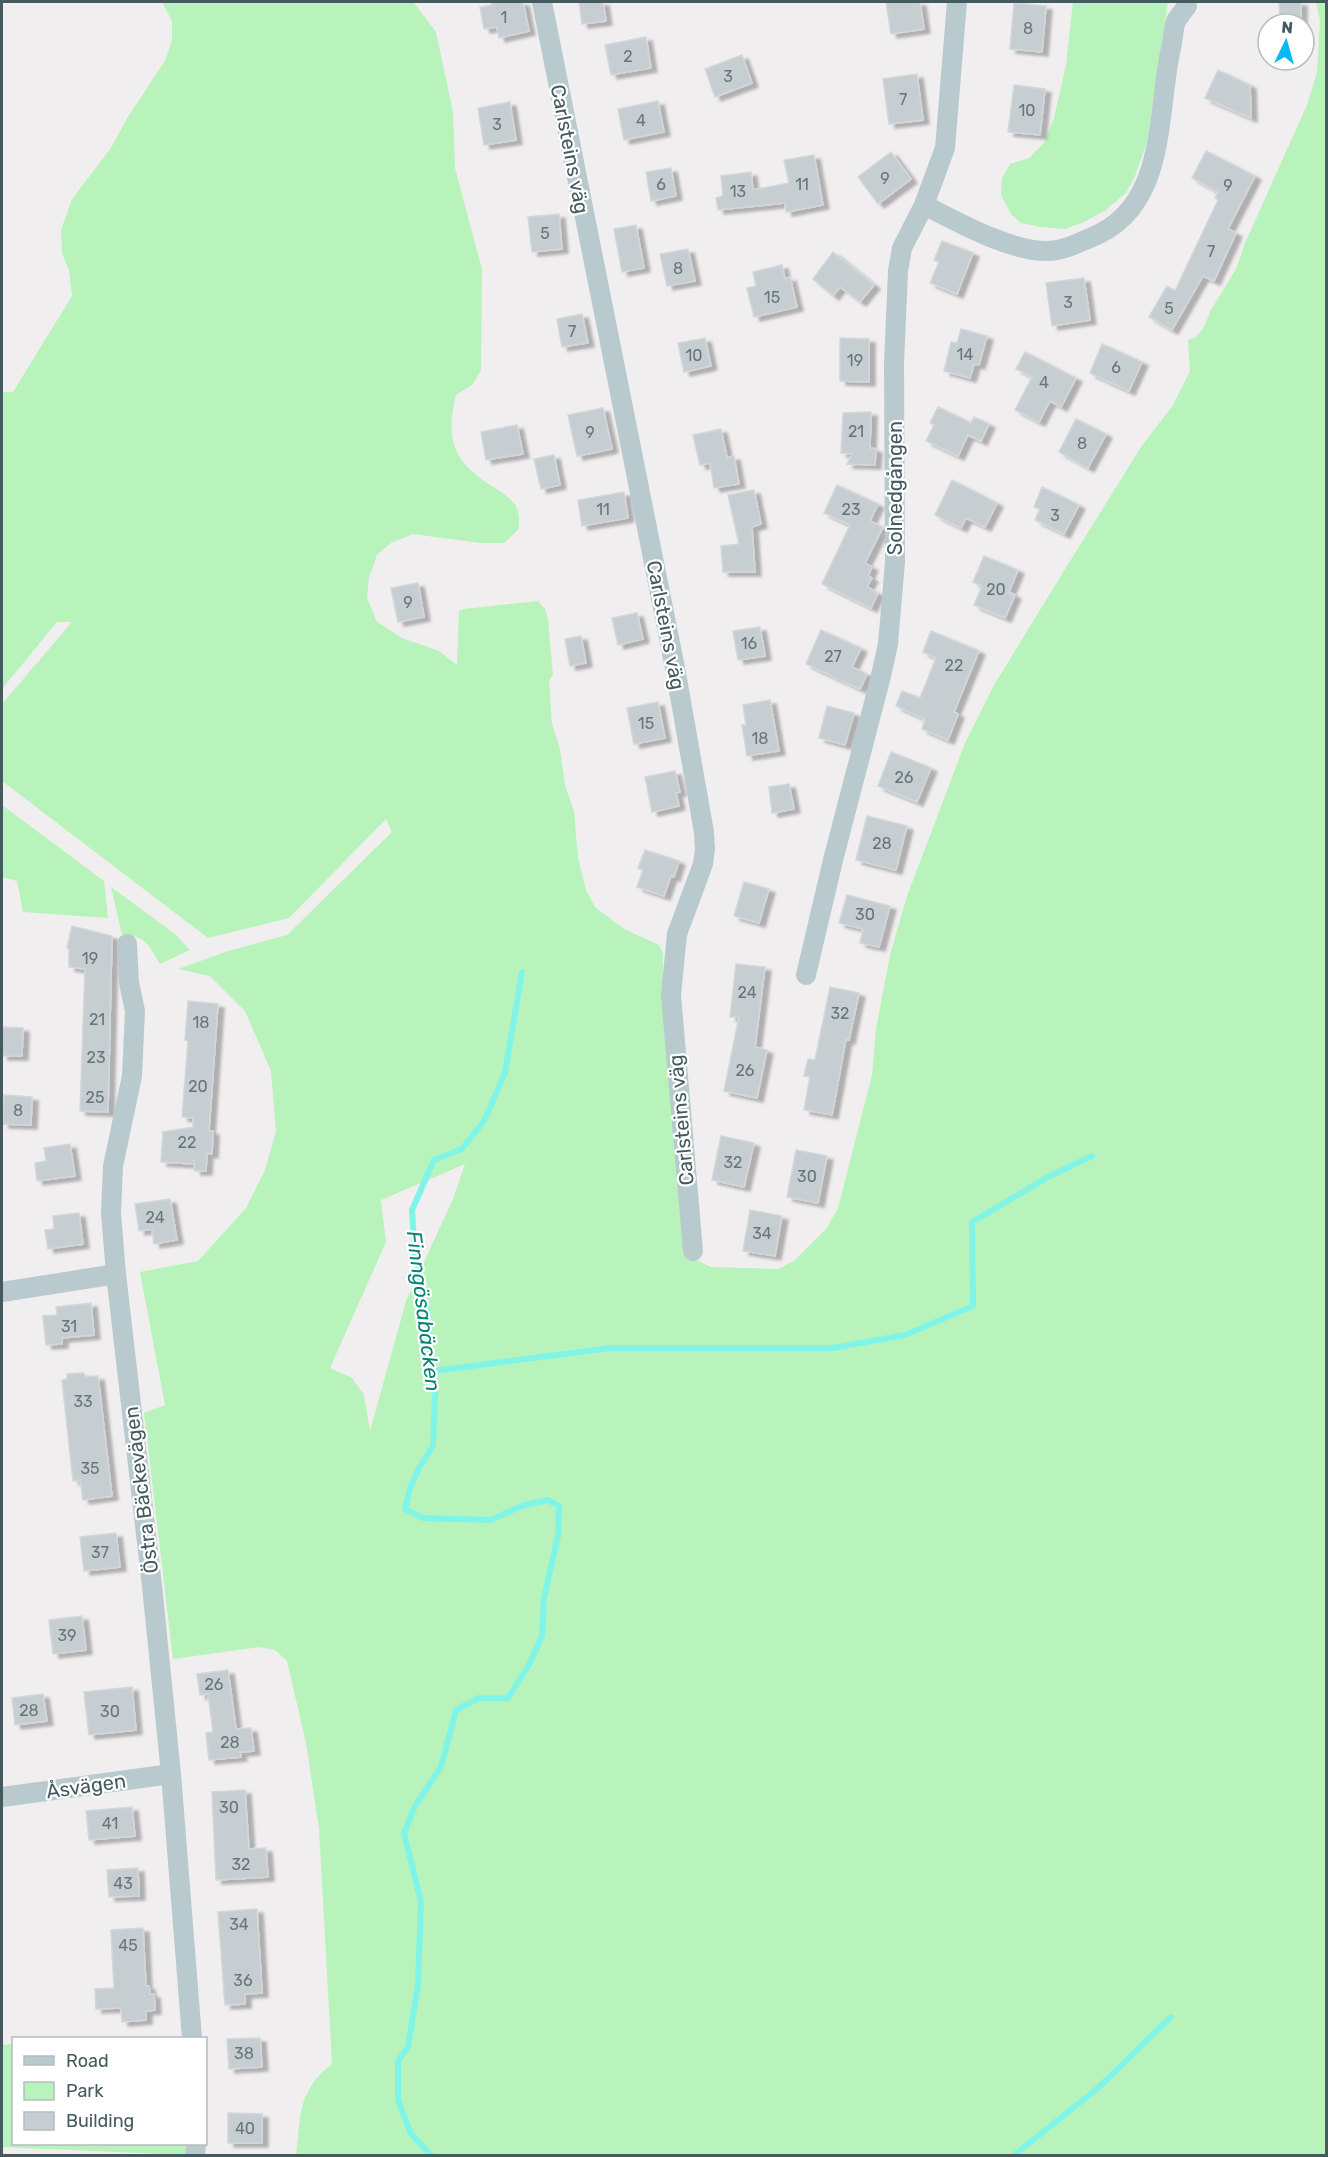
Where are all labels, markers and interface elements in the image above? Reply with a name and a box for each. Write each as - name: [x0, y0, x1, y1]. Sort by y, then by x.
- house number: 1: [501, 8, 507, 27]
- north arrow: [1256, 12, 1316, 72]
- text: N: [1281, 18, 1294, 38]
- house number: 8: [1023, 19, 1033, 38]
- house number: 2: [623, 47, 633, 66]
- house number: 3: [723, 67, 733, 86]
- street label: Carlsteins väg: [546, 82, 594, 216]
- house number: 7: [899, 90, 907, 109]
- house number: 10: [1018, 101, 1036, 120]
- house number: 4: [636, 111, 646, 130]
- house number: 3: [492, 115, 502, 134]
- house number: 9: [880, 169, 890, 188]
- house number: 6: [656, 175, 666, 194]
- house number: 11: [795, 175, 809, 194]
- house number: 9: [1223, 176, 1233, 195]
- house number: 13: [730, 182, 746, 201]
- house number: 5: [540, 224, 550, 243]
- house number: 7: [1207, 242, 1215, 261]
- house number: 8: [673, 259, 683, 278]
- house number: 15: [764, 288, 780, 307]
- house number: 3: [1063, 293, 1073, 312]
- house number: 5: [1164, 299, 1174, 318]
- house number: 7: [568, 322, 576, 341]
- house number: 14: [957, 345, 973, 364]
- house number: 10: [685, 346, 703, 365]
- house number: 19: [847, 351, 863, 370]
- house number: 6: [1111, 358, 1121, 377]
- house number: 4: [1039, 373, 1049, 392]
- street label: Solnedgången: [883, 421, 907, 555]
- house number: 21: [848, 422, 864, 441]
- house number: 9: [585, 423, 595, 442]
- house number: 8: [1077, 434, 1087, 453]
- house number: 11: [596, 500, 610, 519]
- house number: 23: [841, 500, 861, 519]
- house number: 3: [1050, 506, 1060, 525]
- street label: Carlsteins väg: [642, 558, 690, 692]
- house number: 20: [986, 580, 1006, 599]
- house number: 9: [403, 593, 413, 612]
- house number: 16: [741, 634, 758, 653]
- house number: 27: [824, 647, 842, 666]
- house number: 22: [945, 656, 963, 675]
- house number: 15: [638, 714, 654, 733]
- house number: 18: [751, 729, 769, 748]
- house number: 26: [894, 768, 914, 787]
- house number: 28: [872, 834, 892, 853]
- house number: 30: [855, 905, 875, 924]
- house number: 19: [82, 949, 98, 968]
- house number: 24: [737, 983, 757, 1002]
- house number: 32: [830, 1004, 850, 1023]
- house number: 21: [89, 1010, 105, 1029]
- house number: 18: [192, 1013, 210, 1032]
- house number: 23: [86, 1048, 106, 1067]
- street label: Carlsteins väg: [663, 1054, 699, 1186]
- house number: 26: [735, 1061, 755, 1080]
- house number: 20: [188, 1077, 208, 1096]
- house number: 25: [86, 1088, 104, 1107]
- house number: 8: [13, 1101, 23, 1120]
- house number: 22: [178, 1133, 196, 1152]
- house number: 32: [723, 1153, 743, 1172]
- house number: 30: [797, 1167, 817, 1186]
- house number: 24: [145, 1208, 165, 1227]
- house number: 34: [752, 1224, 772, 1243]
- water label: Finngösabäcken: [402, 1229, 446, 1393]
- house number: 31: [61, 1317, 77, 1336]
- house number: 33: [73, 1392, 93, 1411]
- street label: Östra Bäckevägen: [119, 1405, 163, 1575]
- house number: 35: [80, 1459, 100, 1478]
- house number: 37: [91, 1543, 109, 1562]
- house number: 39: [57, 1626, 77, 1645]
- house number: 26: [204, 1675, 224, 1694]
- house number: 28: [19, 1701, 39, 1720]
- house number: 30: [100, 1702, 120, 1721]
- house number: 28: [220, 1733, 240, 1752]
- street label: Åsvägen: [45, 1769, 127, 1803]
- house number: 30: [219, 1798, 239, 1817]
- house number: 41: [102, 1814, 118, 1833]
- house number: 32: [231, 1855, 251, 1874]
- house number: 43: [113, 1874, 133, 1893]
- house number: 34: [229, 1915, 249, 1934]
- house number: 45: [118, 1936, 138, 1955]
- house number: 36: [233, 1971, 253, 1990]
- legend: [12, 2037, 207, 2145]
- house number: 38: [234, 2044, 254, 2063]
- text: Road: [66, 2050, 109, 2072]
- text: Park: [66, 2080, 104, 2102]
- text: Building: [66, 2110, 134, 2132]
- house number: 40: [235, 2119, 255, 2138]

